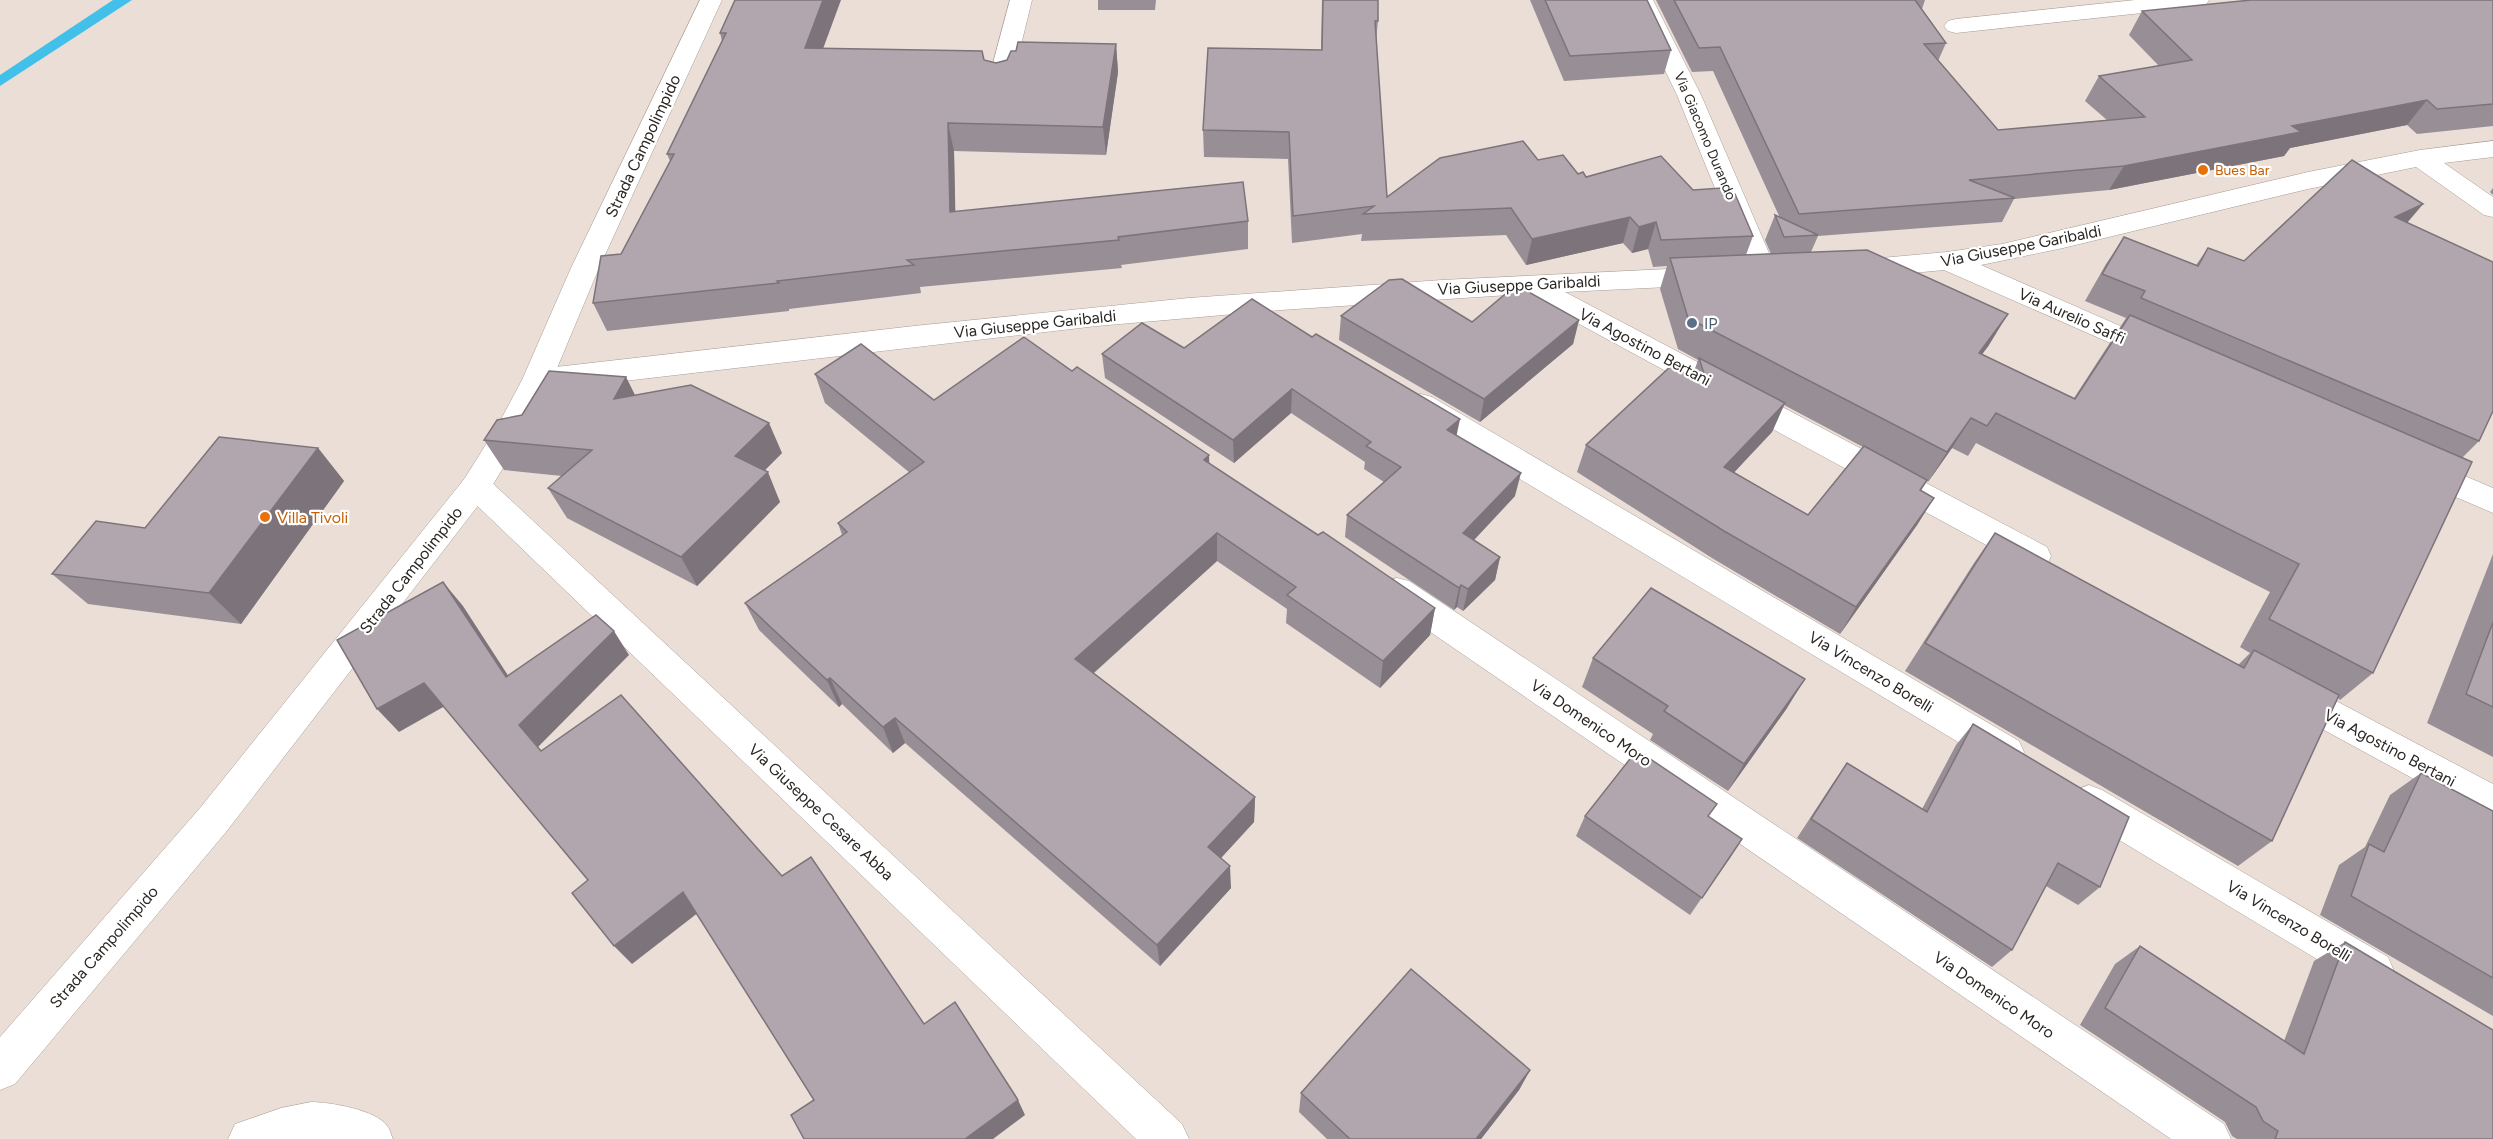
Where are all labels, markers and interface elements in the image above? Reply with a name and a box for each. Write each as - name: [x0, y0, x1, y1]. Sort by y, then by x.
- street label: Via Giacomo Durando: [1670, 70, 1740, 202]
- street label: Strada Campolimpido: [601, 71, 685, 221]
- place label: Bues Bar: [2215, 162, 2270, 179]
- marker: Bues Bar: [2196, 163, 2210, 177]
- street label: Via Giuseppe Garibaldi: [1939, 221, 2103, 271]
- street label: Via Giuseppe Garibaldi: [1437, 271, 1601, 299]
- street label: Via Aurelio Saffi: [2016, 284, 2128, 348]
- street label: Via Agostino Bertani: [1576, 304, 1714, 390]
- street label: Via Giuseppe Garibaldi: [953, 306, 1117, 342]
- place label: IP: [1704, 314, 1718, 333]
- marker: IP: [1685, 316, 1699, 330]
- street label: Strada Campolimpido: [356, 503, 466, 637]
- place label: Villa Tivoli: [277, 508, 348, 527]
- marker: Villa Tivoli: [258, 510, 272, 524]
- street label: Via Vincenzo Borelli: [1805, 627, 1937, 717]
- street label: Via Domenico Moro: [1527, 676, 1655, 770]
- street label: Via Agostino Bertani: [2321, 705, 2459, 791]
- street label: Via Giuseppe Cesare Abba: [745, 740, 897, 884]
- street label: Via Vincenzo Borelli: [2223, 876, 2355, 966]
- street label: Strada Campolimpido: [46, 882, 162, 1012]
- street label: Via Domenico Moro: [1930, 948, 2058, 1042]

